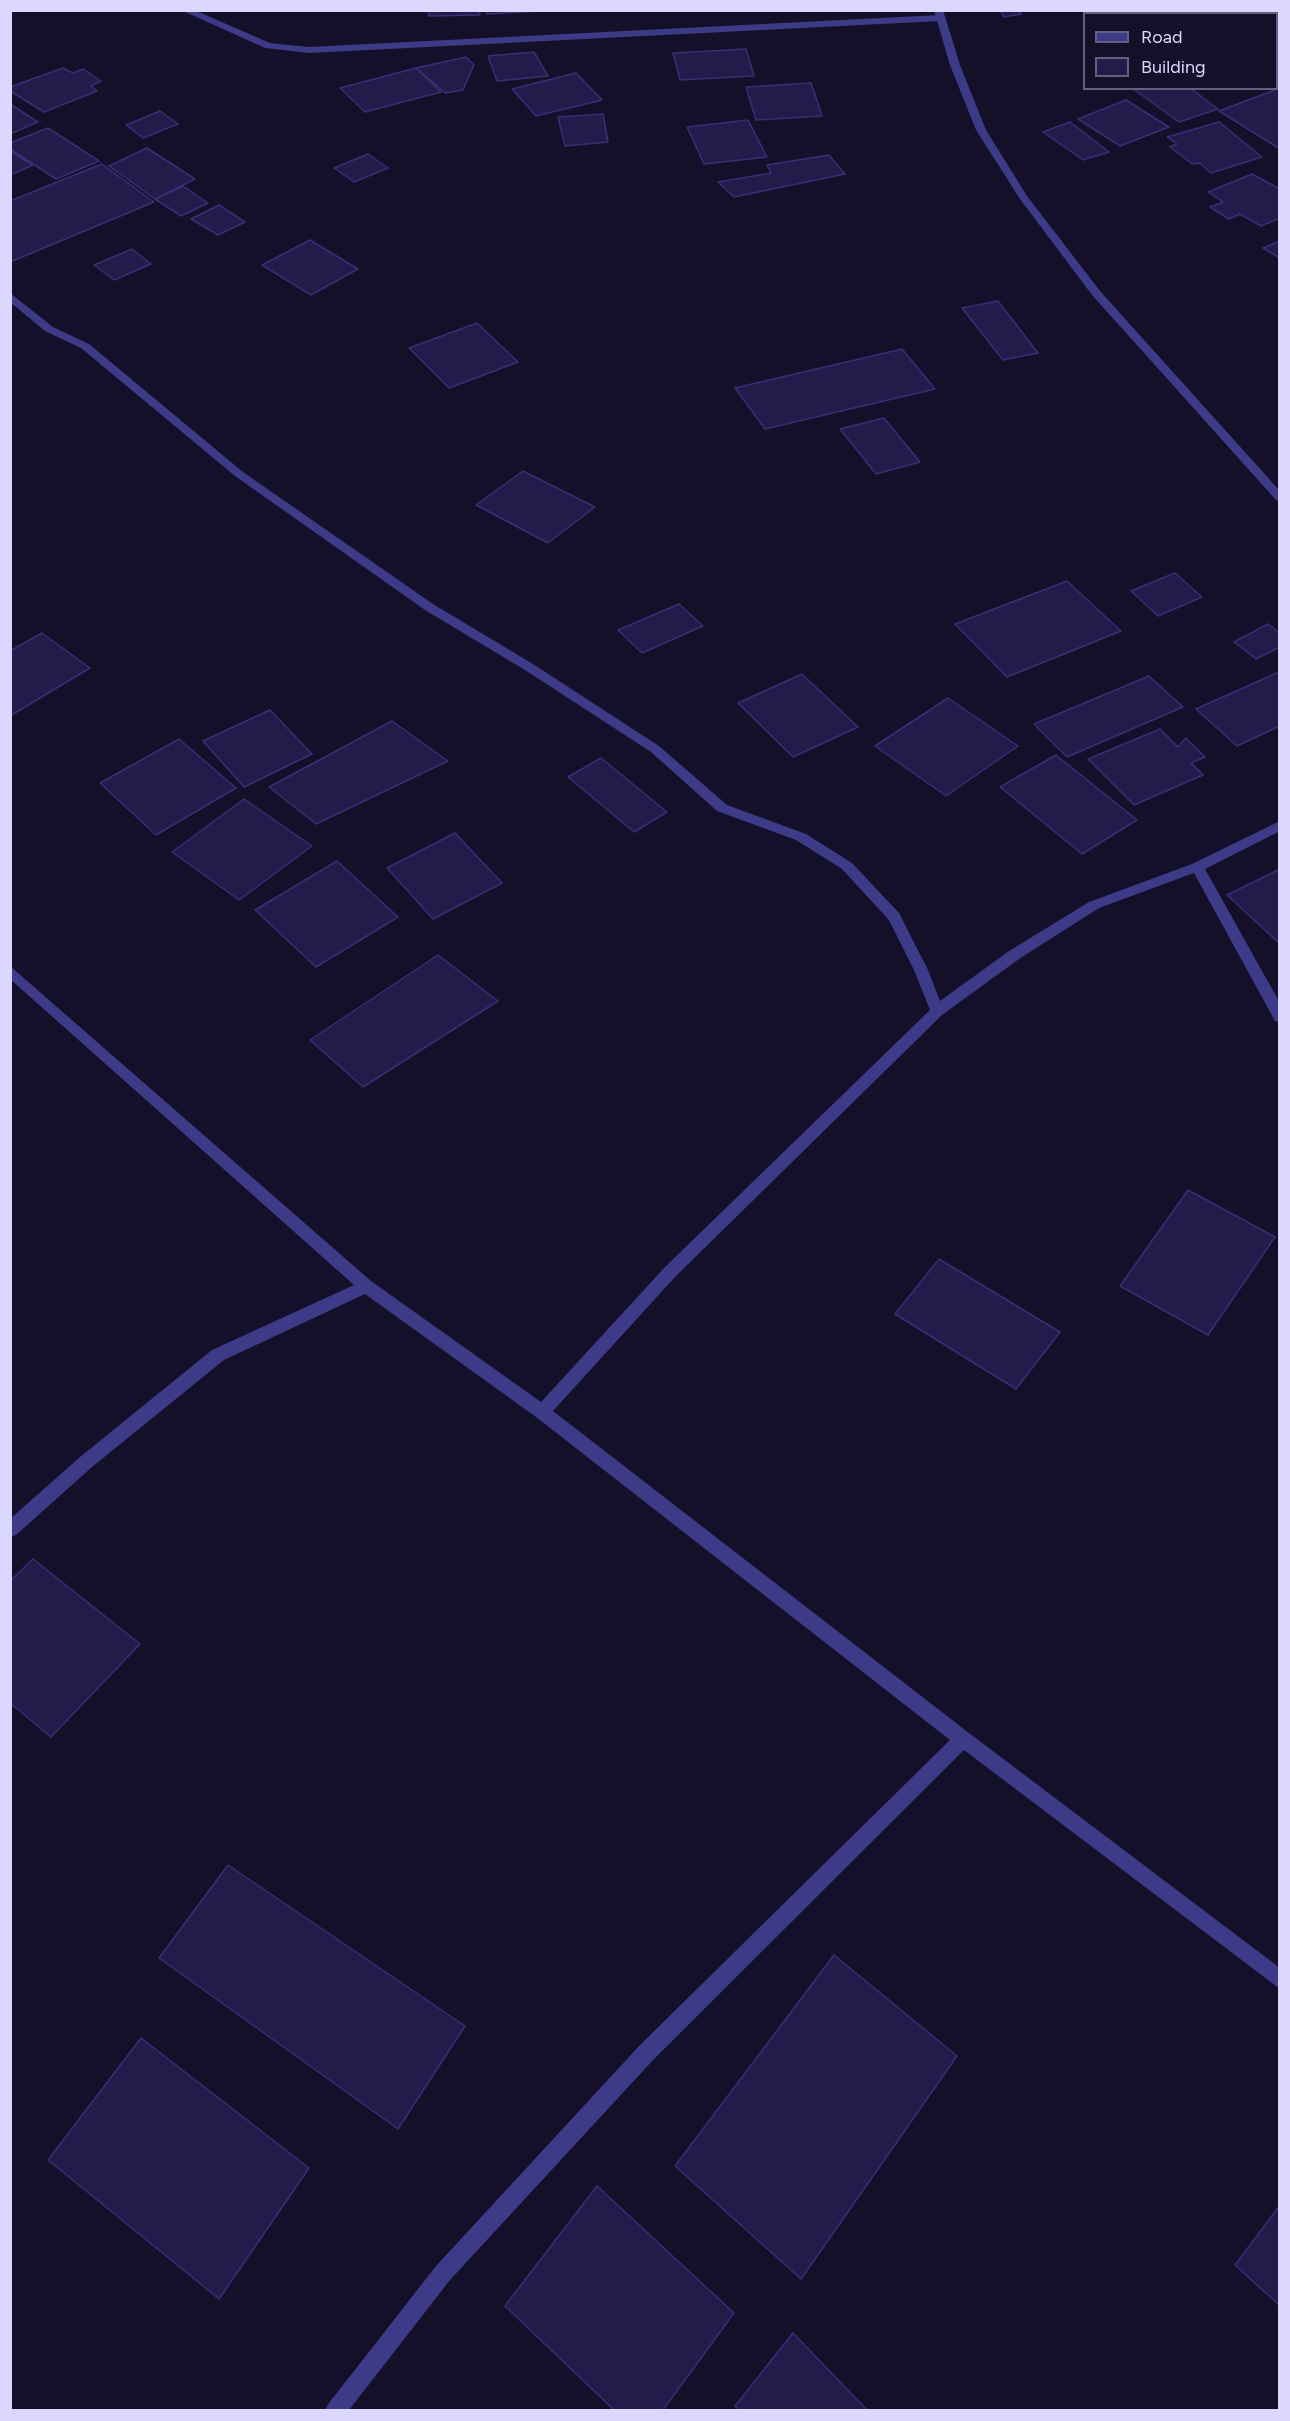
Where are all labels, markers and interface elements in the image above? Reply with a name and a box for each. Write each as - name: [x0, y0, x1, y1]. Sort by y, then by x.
- legend: [1083, 12, 1278, 90]
- text: Road: [1141, 26, 1182, 48]
- text: Building: [1141, 56, 1206, 78]

